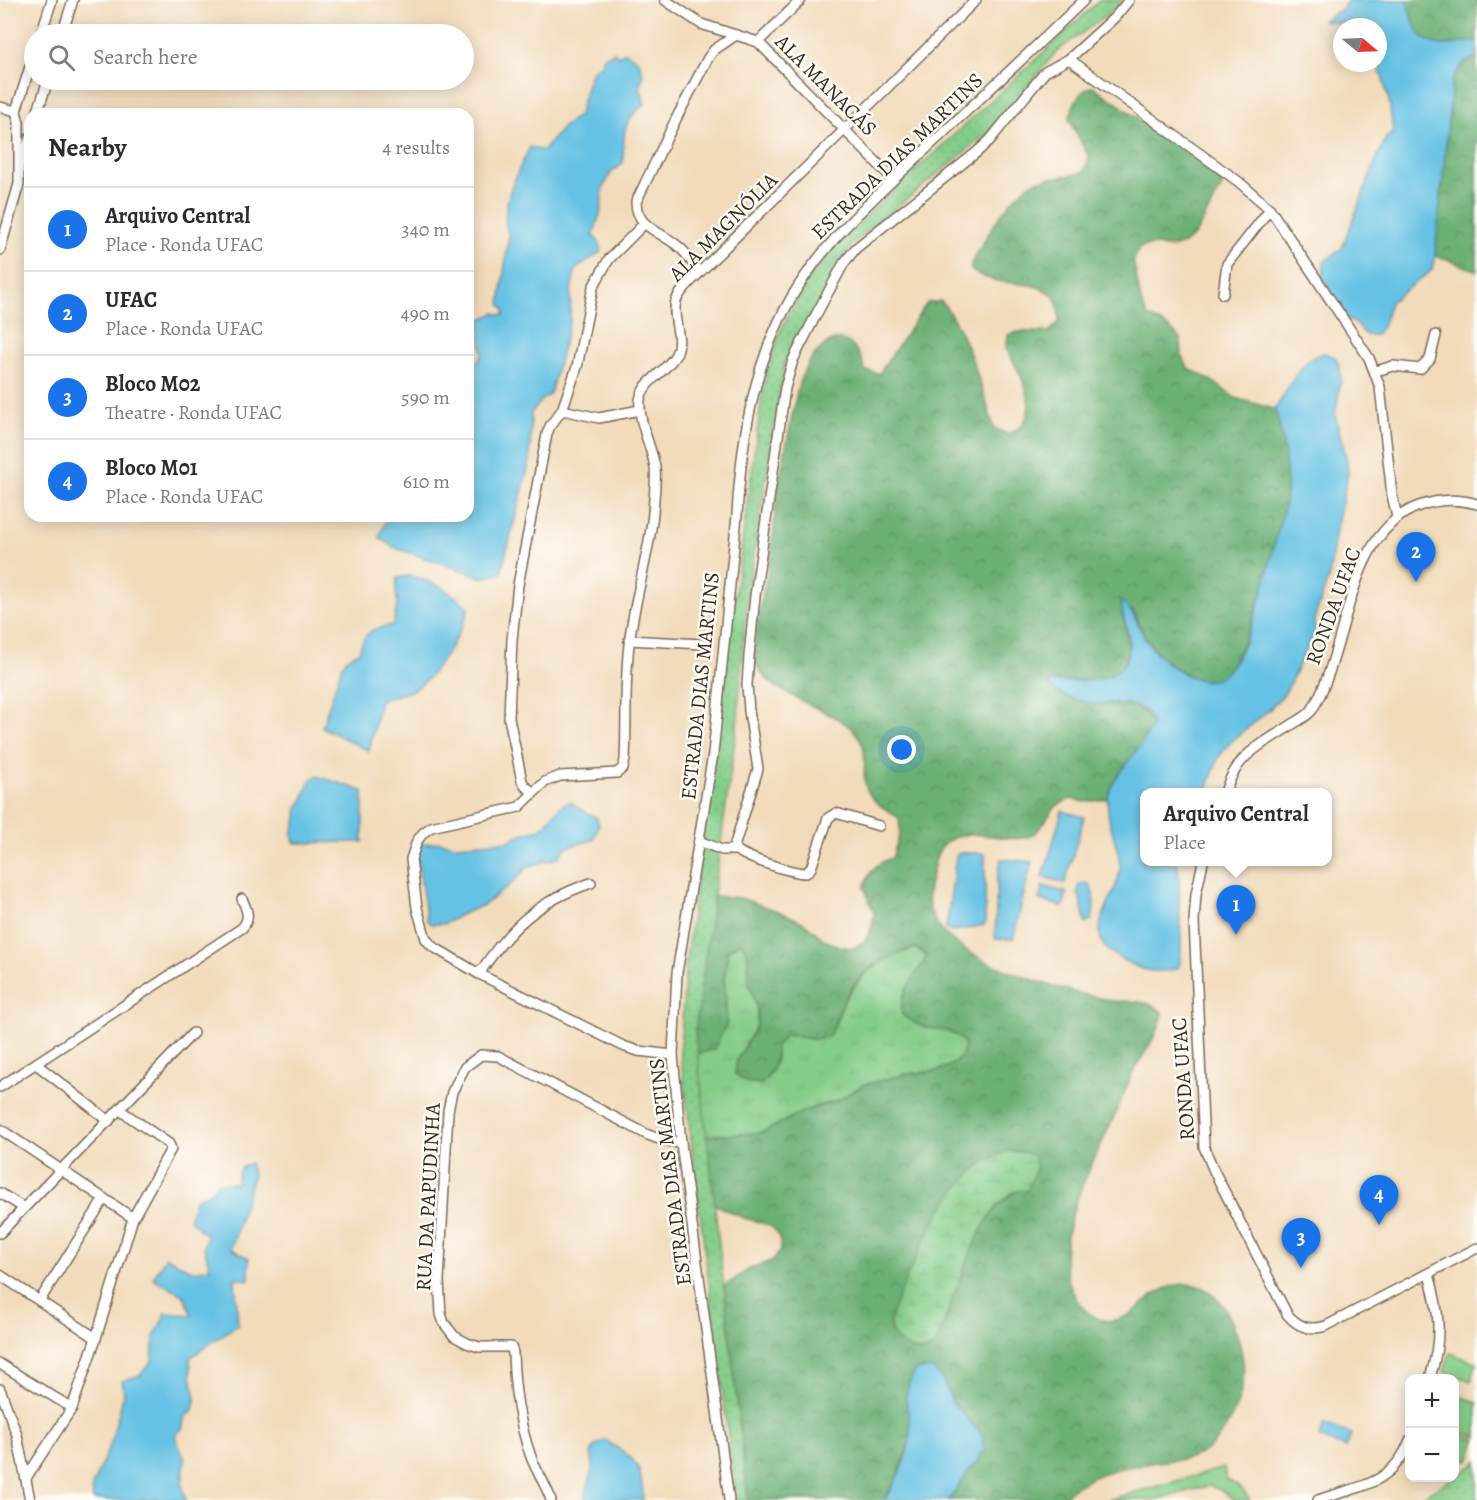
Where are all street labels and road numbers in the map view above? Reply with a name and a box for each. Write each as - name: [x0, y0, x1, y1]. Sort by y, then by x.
- street label: ALA MANACÁS: [768, 27, 883, 142]
- street label: ESTRADA DIAS MARTINS: [805, 66, 989, 246]
- street label: ALA MAGNÓLIA: [662, 166, 784, 288]
- street label: RONDA UFAC: [1299, 543, 1367, 669]
- street label: ESTRADA DIAS MARTINS: [674, 571, 726, 801]
- street label: RONDA UFAC: [1165, 1017, 1201, 1141]
- street label: ESTRADA DIAS MARTINS: [642, 1057, 698, 1287]
- street label: RUA DA PAPUDINHA: [409, 1101, 447, 1292]

